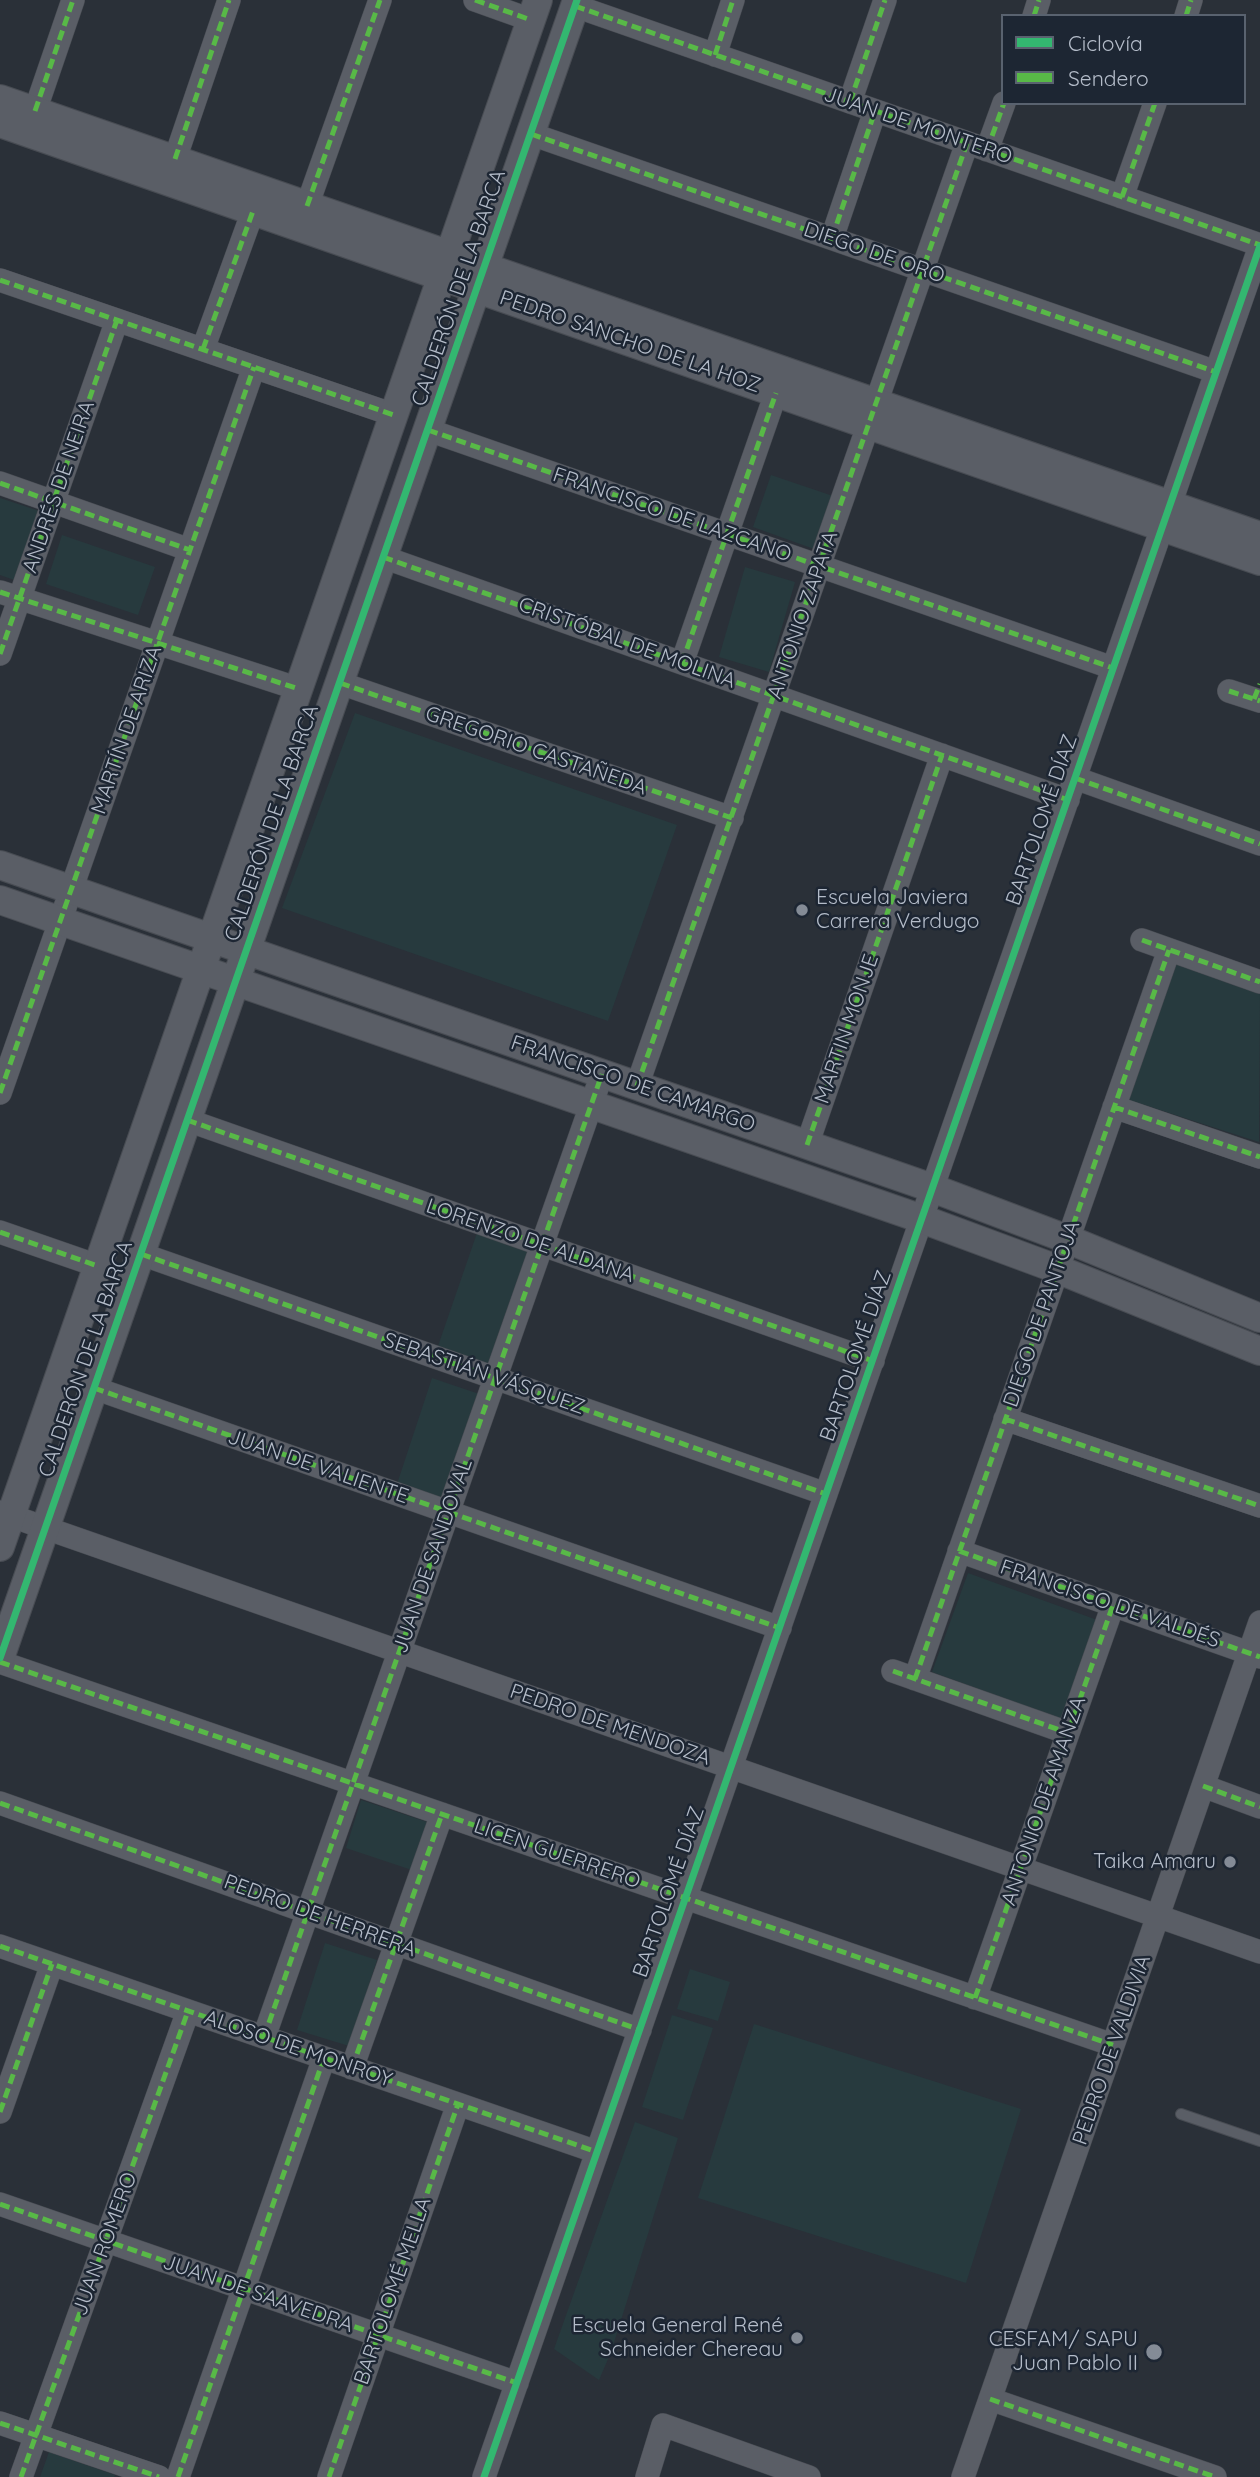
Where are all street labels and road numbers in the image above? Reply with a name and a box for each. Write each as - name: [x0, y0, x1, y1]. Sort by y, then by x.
- street label: JUAN DE MONTERO: [821, 82, 1015, 170]
- street label: CALDERÓN DE LA BARCA: [407, 166, 511, 410]
- street label: DIEGO DE ORO: [800, 217, 948, 289]
- street label: PEDRO SANCHO DE LA HOZ: [496, 285, 764, 399]
- street label: ANDRÉS DE NEIRA: [18, 398, 100, 576]
- street label: FRANCISCO DE LAZCANO: [549, 462, 795, 568]
- street label: ANTONIO ZAPATA: [762, 528, 844, 702]
- street label: CRISTÓBAL DE MOLINA: [515, 592, 739, 694]
- street label: MARTÍN DE ARIZA: [86, 642, 168, 818]
- street label: CALDERÓN DE LA BARCA: [220, 701, 324, 945]
- street label: GREGORIO CASTAÑEDA: [422, 701, 650, 801]
- street label: BARTOLOMÉ DÍAZ: [1001, 731, 1083, 909]
- street label: MARTIN MONJE: [810, 951, 884, 1107]
- street label: FRANCISCO DE CAMARGO: [508, 1030, 758, 1138]
- street label: LORENZO DE ALDANA: [423, 1194, 637, 1288]
- street label: DIEGO DE PANTOJA: [998, 1218, 1086, 1410]
- street label: CALDERÓN DE LA BARCA: [34, 1237, 138, 1481]
- street label: BARTOLOMÉ DÍAZ: [815, 1267, 897, 1445]
- street label: SEBASTIÁN VÁSQUEZ: [380, 1328, 588, 1420]
- street label: JUAN DE VALIENTE: [224, 1424, 412, 1510]
- street label: JUAN DE SANDOVAL: [388, 1456, 478, 1656]
- street label: FRANCISCO DE VALDÉS: [997, 1555, 1223, 1653]
- street label: PEDRO DE MENDOZA: [506, 1679, 714, 1771]
- street label: ANTONIO DE AMANZA: [996, 1693, 1092, 1909]
- street label: BARTOLOMÉ DÍAZ: [628, 1803, 710, 1981]
- street label: LICEN GUERRERO: [470, 1814, 644, 1894]
- street label: PEDRO DE HERRERA: [220, 1869, 420, 1963]
- street label: PEDRO DE VALDIVIA: [1068, 1952, 1156, 2148]
- street label: ALOSO DE MONROY: [201, 2005, 395, 2093]
- street label: JUAN ROMERO: [67, 2169, 143, 2319]
- street label: BARTOLOMÉ MELLA: [349, 2194, 437, 2388]
- street label: JUAN DE SAAVEDRA: [159, 2250, 357, 2338]

